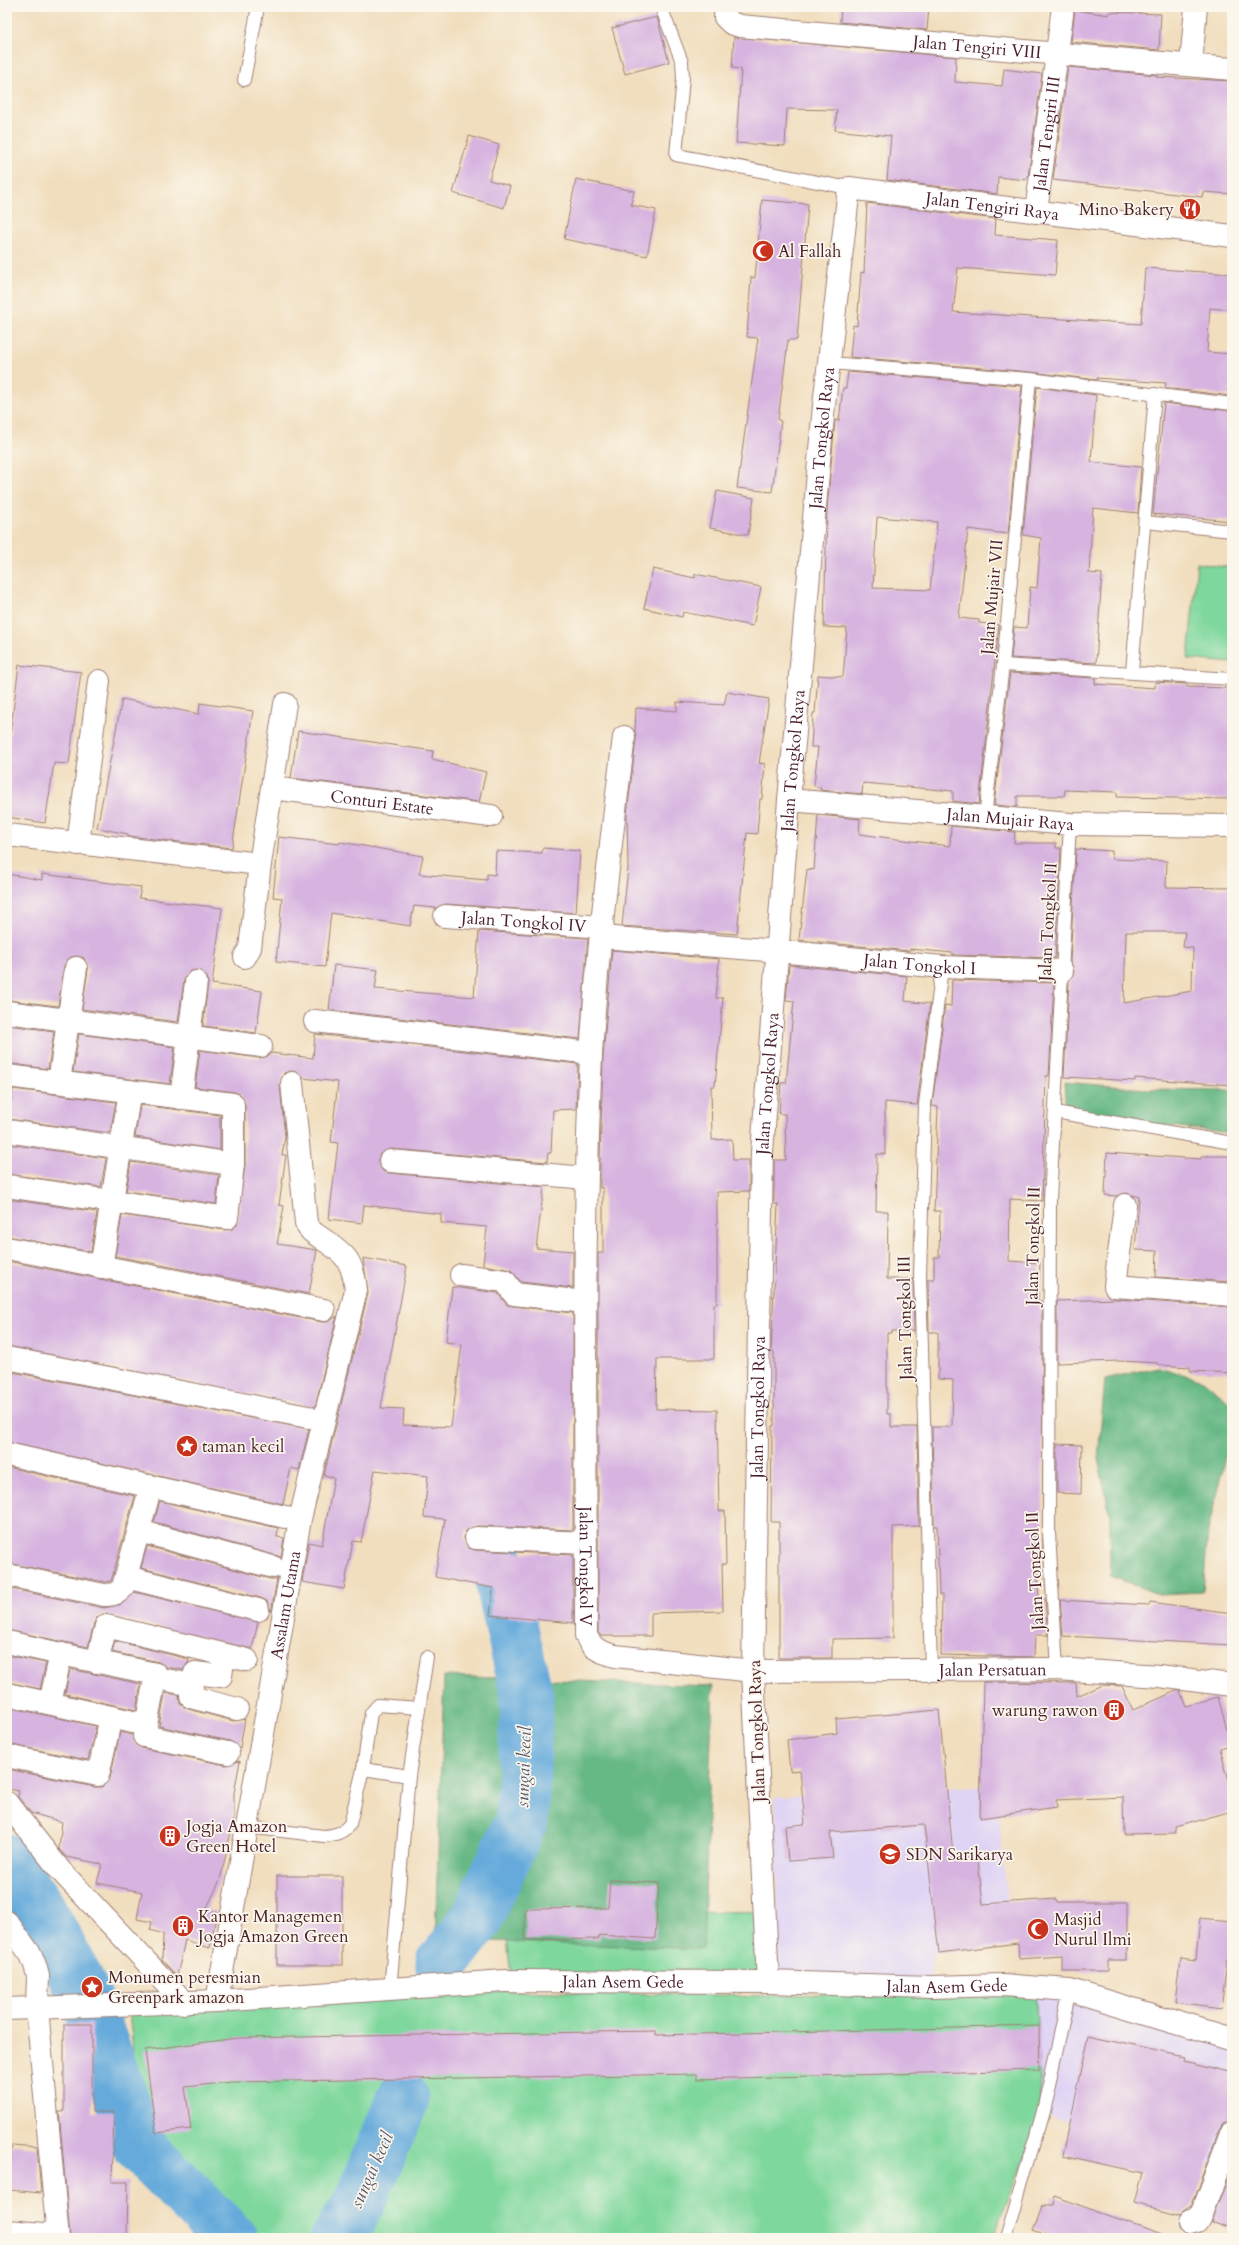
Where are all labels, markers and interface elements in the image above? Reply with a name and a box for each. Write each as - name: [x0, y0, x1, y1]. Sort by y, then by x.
- street label: Jalan Tengiri VIII: [909, 29, 1042, 64]
- street label: Jalan Tengiri III: [1027, 74, 1065, 196]
- street label: Jalan Tengiri Raya: [921, 186, 1061, 226]
- restaurant icon: Mino Bakery: [1177, 196, 1203, 222]
- place label: Mino Bakery: [1079, 198, 1174, 221]
- mosque icon: Al Fallah: [750, 238, 776, 264]
- place label: Al Fallah: [778, 240, 842, 263]
- street label: Jalan Tongkol Raya: [803, 365, 840, 513]
- street label: Jalan Mujair VII: [975, 538, 1009, 659]
- street label: Jalan Tongkol Raya: [775, 688, 810, 836]
- street label: Conturi Estate: [329, 784, 435, 820]
- street label: Jalan Mujair Raya: [943, 802, 1075, 836]
- street label: Jalan Tongkol II: [1033, 862, 1063, 985]
- street label: Jalan Tongkol IV: [457, 905, 588, 937]
- street label: Jalan Tongkol I: [859, 948, 977, 980]
- street label: Jalan Tongkol Raya: [750, 1011, 784, 1159]
- street label: Jalan Tongkol II: [1020, 1186, 1046, 1309]
- street label: Jalan Tongkol III: [892, 1255, 918, 1383]
- street label: Jalan Tongkol Raya: [745, 1335, 770, 1482]
- place icon: taman kecil: [174, 1433, 200, 1459]
- place label: taman kecil: [202, 1435, 285, 1458]
- street label: Jalan Tongkol V: [574, 1503, 597, 1626]
- street label: Jalan Tongkol II: [1020, 1511, 1050, 1634]
- street label: Assalam Utama: [265, 1548, 306, 1661]
- street label: Jalan Persatuan: [936, 1658, 1047, 1681]
- street label: Jalan Tongkol Raya: [743, 1659, 771, 1806]
- building icon: warung rawon: [1101, 1697, 1127, 1723]
- place label: warung rawon: [992, 1699, 1098, 1722]
- water label: sungai kecil: [510, 1725, 538, 1808]
- place label: Jogja Amazon Green Hotel: [183, 1815, 288, 1858]
- building icon: Jogja Amazon Green Hotel: [157, 1823, 183, 1849]
- school or university icon: SDN Sarikarya: [877, 1841, 903, 1867]
- place label: SDN Sarikarya: [906, 1843, 1014, 1866]
- place label: Kantor Managemen Jogja Amazon Green: [195, 1905, 349, 1948]
- place label: Masjid Nurul Ilmi: [1054, 1908, 1132, 1951]
- building icon: Kantor Managemen Jogja Amazon Green: [170, 1913, 196, 1939]
- mosque icon: Masjid Nurul Ilmi: [1025, 1916, 1051, 1942]
- place label: Monumen peresmian Greenpark amazon: [108, 1966, 261, 2009]
- street label: Jalan Asem Gede: [559, 1970, 684, 1993]
- street label: Jalan Asem Gede: [883, 1973, 1009, 1999]
- place icon: Monumen peresmian Greenpark amazon: [79, 1974, 105, 2000]
- water label: sungai kecil: [344, 2127, 400, 2212]

